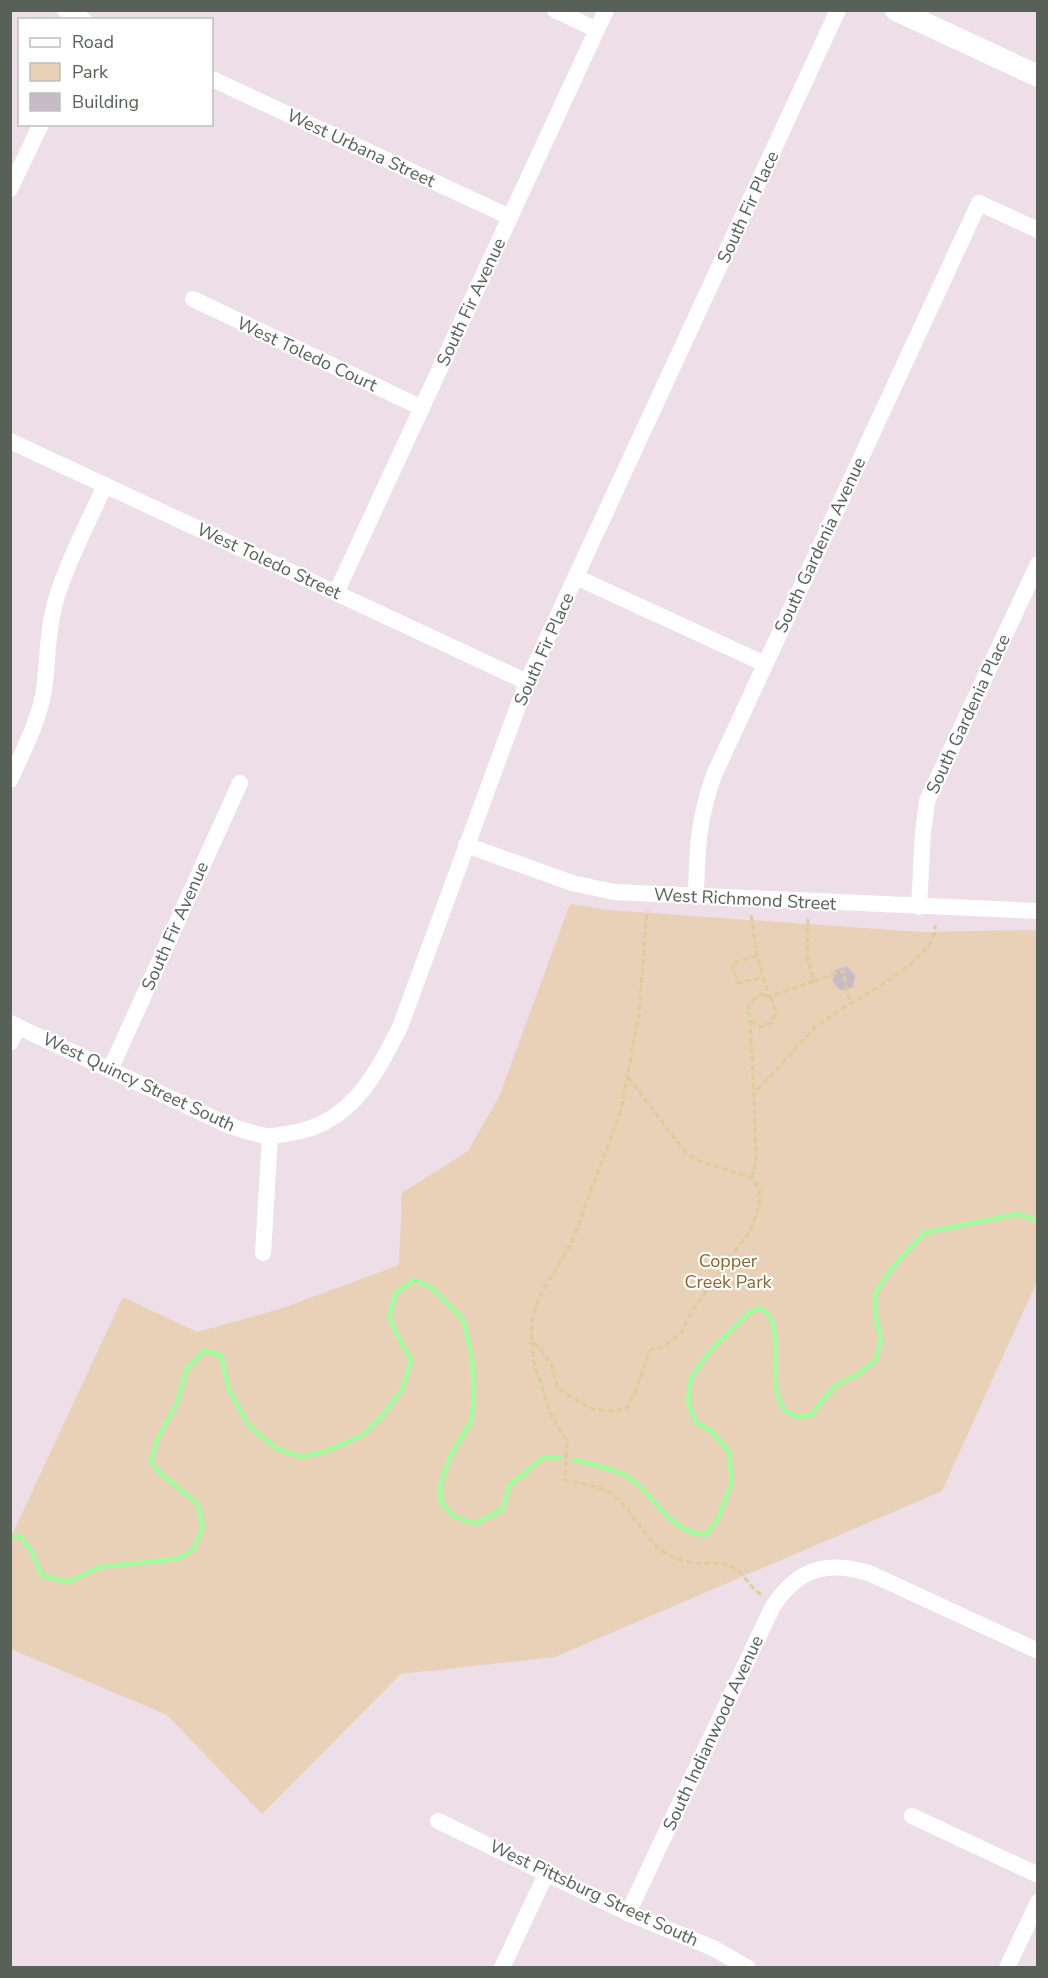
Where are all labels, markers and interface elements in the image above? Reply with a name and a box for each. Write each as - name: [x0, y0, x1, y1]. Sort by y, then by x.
- legend: [18, 18, 213, 126]
- text: Road: [72, 30, 114, 54]
- text: Park: [72, 60, 109, 84]
- text: Building: [72, 90, 139, 114]
- street label: West Urbana Street: [283, 103, 440, 193]
- street label: South Fir Place: [711, 147, 785, 267]
- street label: South Fir Avenue: [431, 234, 511, 370]
- street label: West Toledo Court: [233, 311, 382, 397]
- street label: South Gardenia Avenue: [769, 453, 871, 637]
- street label: West Toledo Street: [193, 517, 346, 605]
- street label: South Fir Place: [508, 589, 580, 709]
- street label: South Gardenia Place: [920, 630, 1016, 798]
- street label: South Fir Avenue: [136, 858, 214, 994]
- street label: West Richmond Street: [653, 882, 837, 916]
- street label: West Quincy Street South: [39, 1027, 239, 1137]
- park label: Copper Creek Park: [684, 1249, 773, 1294]
- street label: South Indianwood Avenue: [657, 1631, 769, 1835]
- street label: West Pittsburg Street South: [486, 1834, 702, 1952]

